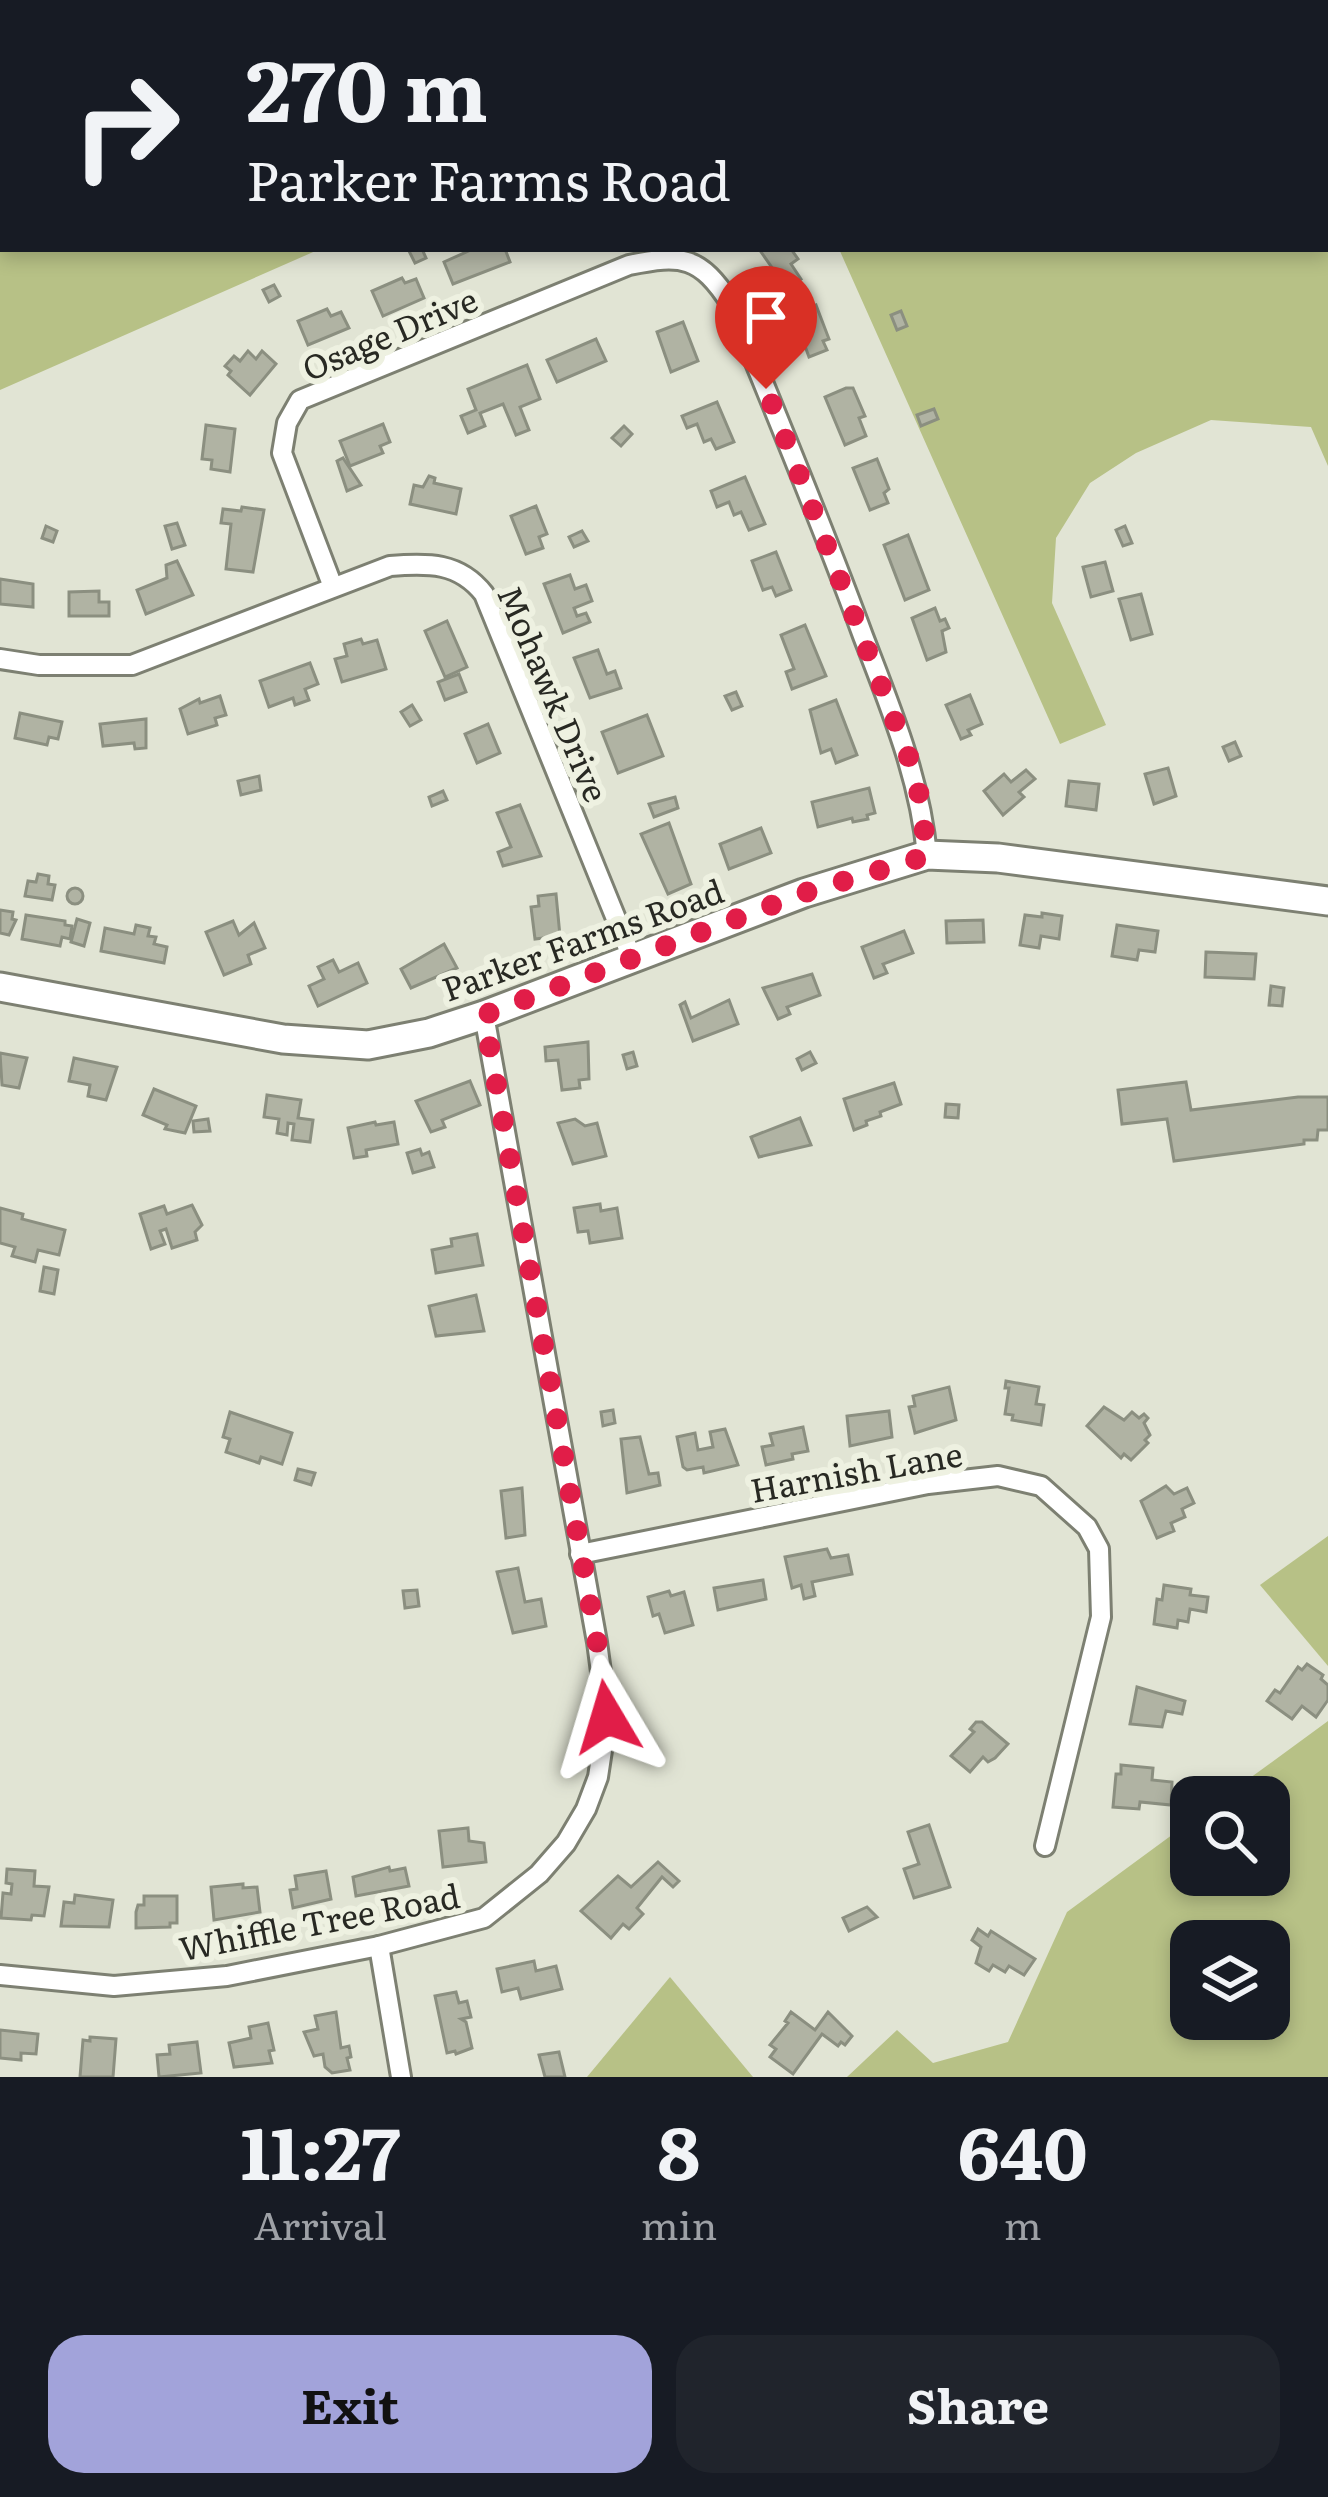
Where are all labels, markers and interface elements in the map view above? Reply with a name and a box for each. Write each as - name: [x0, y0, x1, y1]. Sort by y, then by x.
- text: 270 m: [246, 23, 488, 148]
- icon: right: [48, 48, 204, 204]
- text: Parker Farms Road: [246, 137, 731, 218]
- pin: [715, 266, 817, 389]
- street label: Osage Drive: [294, 273, 484, 391]
- icon: arrive: [733, 284, 799, 350]
- street label: Mohawk Drive: [487, 577, 623, 809]
- street label: Parker Farms Road: [434, 864, 730, 1012]
- street label: Harnish Lane: [746, 1427, 966, 1513]
- position arrow: [544, 1654, 670, 1780]
- map controls: [1170, 1776, 1290, 2040]
- button: search: [1170, 1776, 1290, 1896]
- street label: Whiffle Tree Road: [175, 1869, 463, 1971]
- button: layers: [1170, 1920, 1290, 2040]
- text: 11:27: [240, 2095, 400, 2202]
- text: 8: [658, 2095, 700, 2202]
- text: 640: [958, 2095, 1088, 2202]
- text: Arrival: [254, 2194, 387, 2252]
- text: min: [641, 2194, 717, 2252]
- text: m: [1004, 2194, 1042, 2252]
- button: Exit: [48, 2335, 652, 2473]
- button: Share: [676, 2335, 1280, 2473]

